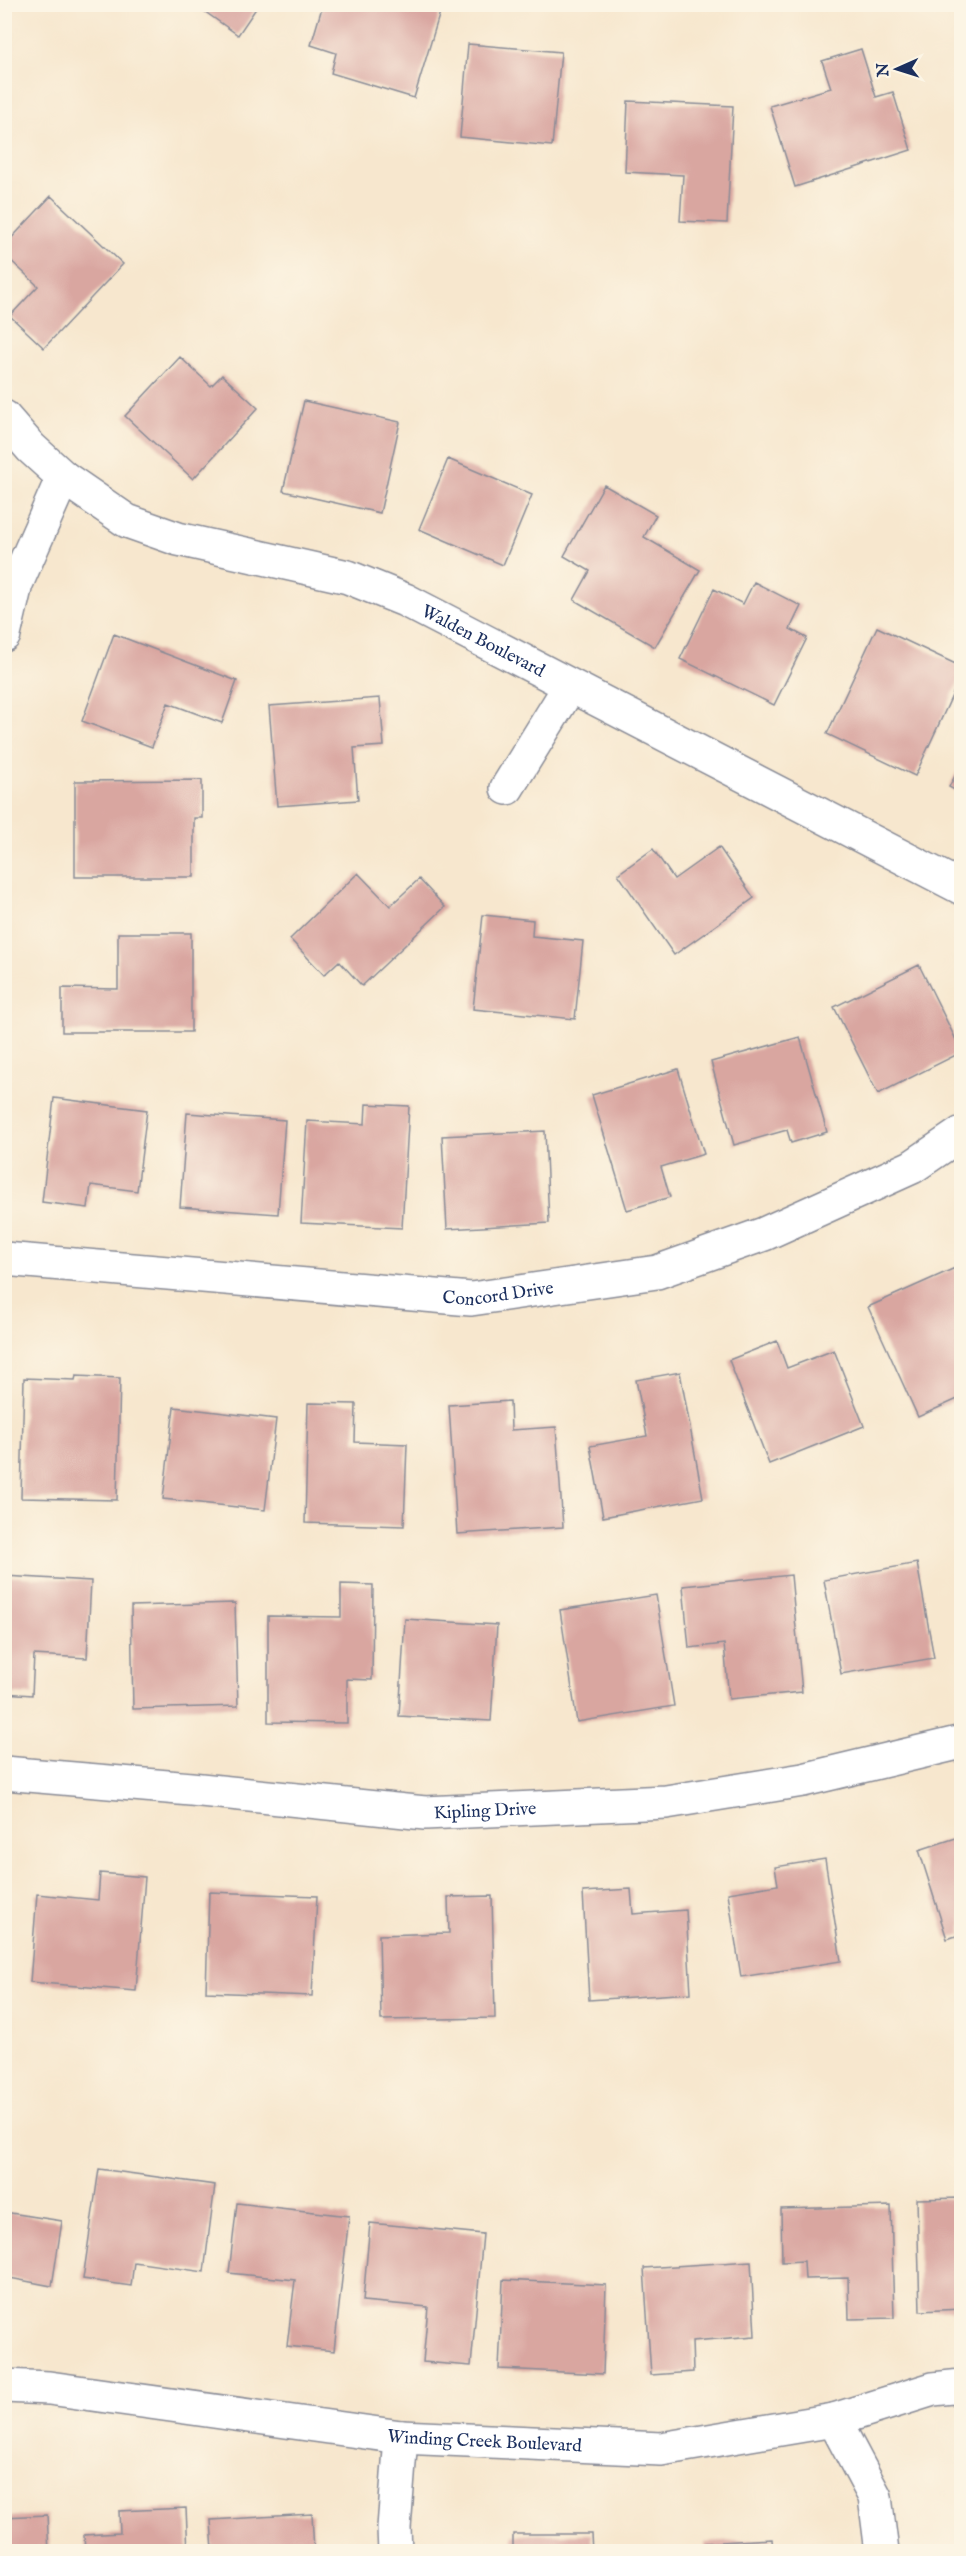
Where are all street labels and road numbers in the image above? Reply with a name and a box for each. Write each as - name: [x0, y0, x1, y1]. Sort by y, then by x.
- street label: Walden Boulevard: [417, 600, 549, 684]
- street label: Concord Drive: [441, 1277, 555, 1312]
- street label: Kipling Drive: [433, 1798, 537, 1826]
- street label: Winding Creek Boulevard: [385, 2425, 583, 2458]

